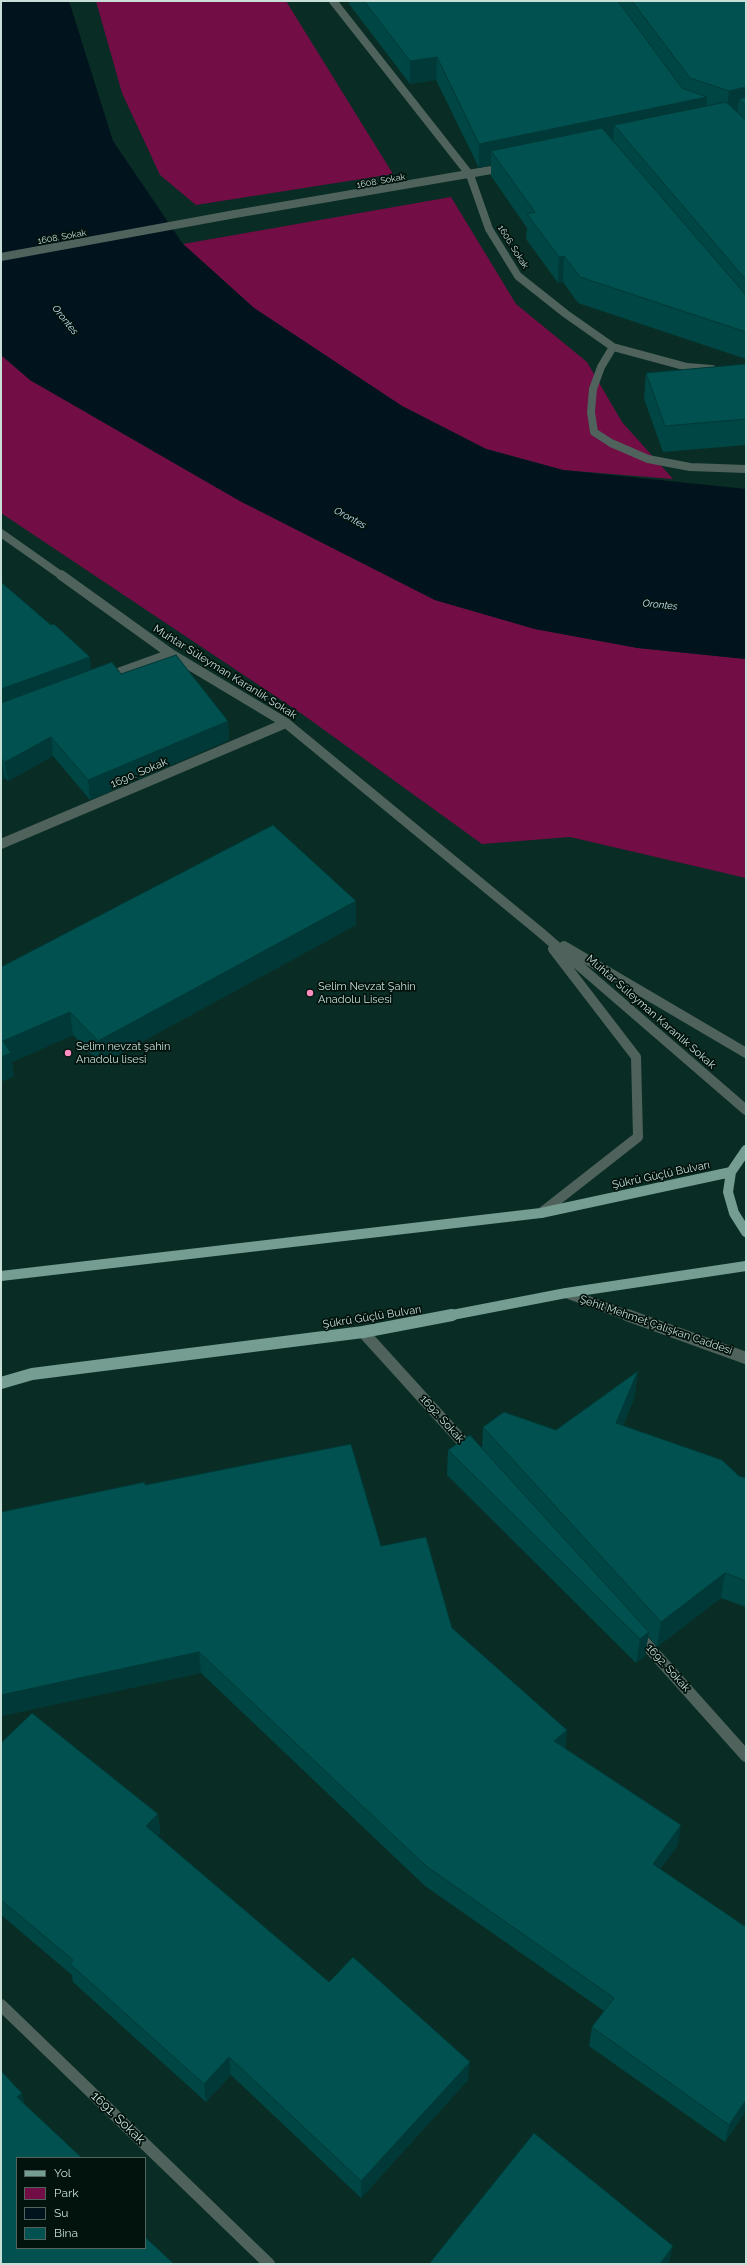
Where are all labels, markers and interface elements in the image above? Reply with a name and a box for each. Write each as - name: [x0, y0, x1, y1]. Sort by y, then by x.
- street label: 1608. Sokak: [356, 171, 406, 191]
- street label: 1606. Sokak: [495, 223, 531, 271]
- street label: 1608. Sokak: [37, 227, 87, 247]
- water label: Orontes: [49, 303, 81, 337]
- water label: Orontes: [332, 505, 368, 531]
- water label: Orontes: [642, 597, 678, 613]
- street label: Muhtar Süleyman Karanlık Sokak: [151, 622, 299, 722]
- street label: 1690. Sokak: [109, 755, 169, 791]
- street label: Muhtar Süleyman Karanlık Sokak: [584, 952, 718, 1072]
- place label: Selim Nevzat Şahin Anadolu Lisesi: [318, 980, 416, 1006]
- marker: Selim Nevzat Şahin Anadolu Lisesi: [305, 988, 315, 998]
- place label: Selim nevzat şahin Anadolu lisesi: [76, 1040, 170, 1066]
- marker: Selim nevzat şahin Anadolu lisesi: [63, 1048, 73, 1058]
- street label: Şükrü Güçlü Bulvarı: [611, 1158, 711, 1192]
- street label: Şehit Mehmet Çalışkan Caddesi: [578, 1293, 734, 1357]
- street label: Şükrü Güçlü Bulvarı: [322, 1303, 422, 1331]
- street label: 1692. Sokak: [417, 1393, 467, 1445]
- street label: 1692. Sokak: [643, 1642, 693, 1694]
- street label: 1691. Sokak: [88, 2088, 148, 2148]
- legend: [16, 2157, 146, 2249]
- text: Yol: [54, 2166, 71, 2180]
- text: Park: [54, 2186, 79, 2200]
- text: Su: [54, 2206, 68, 2220]
- text: Bina: [54, 2226, 78, 2240]

